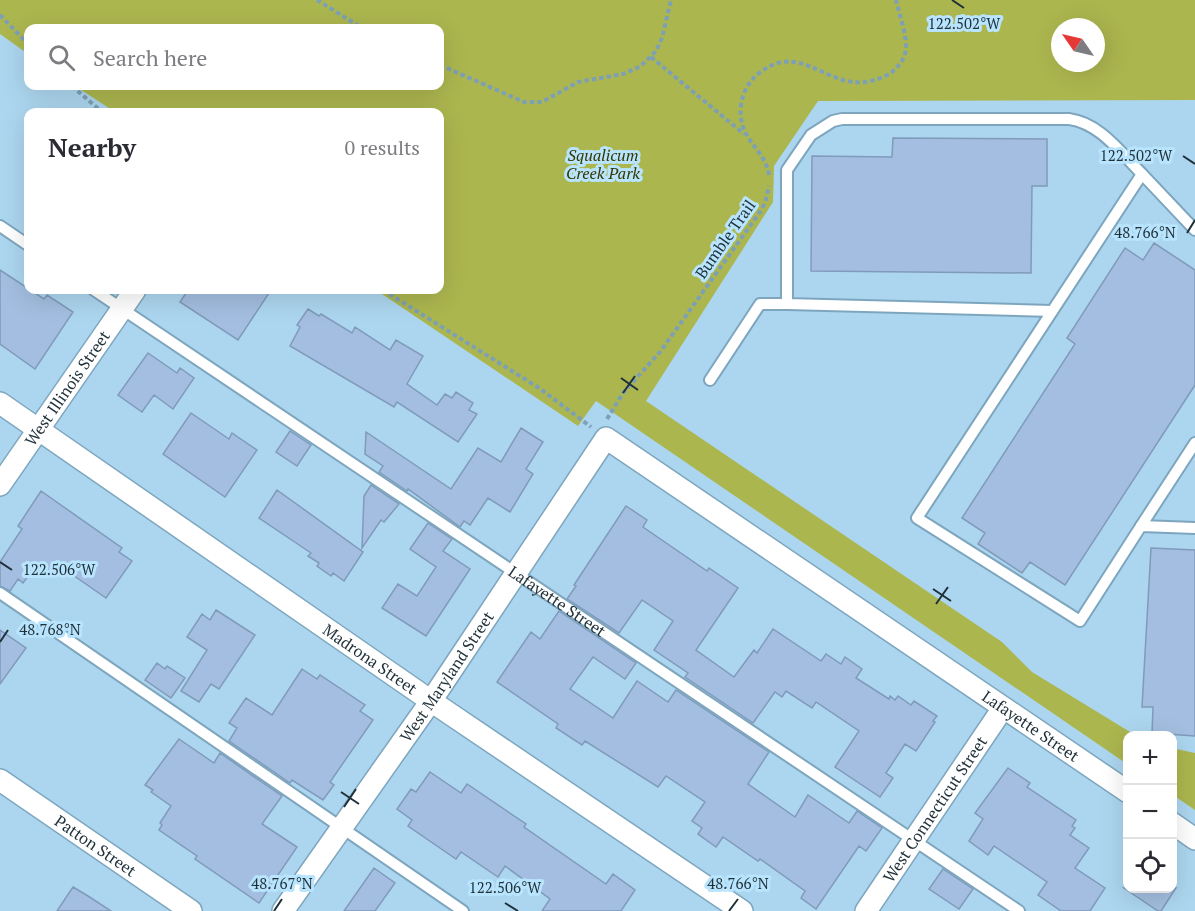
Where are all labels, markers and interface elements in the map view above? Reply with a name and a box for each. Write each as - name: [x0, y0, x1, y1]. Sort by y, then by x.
- text: 122.502°W: [928, 13, 1001, 33]
- north arrow: [1051, 18, 1105, 72]
- search box: [24, 24, 444, 90]
- icon: search: [45, 41, 78, 74]
- text: Search here: [93, 43, 207, 72]
- text: Nearby: [48, 130, 136, 164]
- text: 0 results: [345, 134, 420, 161]
- park label: Squalicum Creek Park: [566, 144, 640, 184]
- text: 122.502°W: [1100, 145, 1173, 165]
- street label: Bumble Trail: [690, 195, 760, 283]
- text: 48.766°N: [1114, 222, 1176, 242]
- street label: West Illinois Street: [20, 326, 115, 450]
- text: 122.506°W: [23, 559, 96, 579]
- street label: Lafayette Street: [504, 560, 610, 642]
- street label: West Maryland Street: [395, 607, 499, 746]
- text: 48.768°N: [19, 619, 81, 639]
- street label: Madrona Street: [319, 619, 422, 699]
- street label: Lafayette Street: [978, 685, 1084, 767]
- map controls: [1123, 731, 1177, 893]
- button: +: [1123, 731, 1177, 785]
- street label: West Connecticut Street: [878, 732, 992, 887]
- button: −: [1123, 785, 1177, 839]
- street label: Patton Street: [50, 810, 141, 881]
- button: locate: [1123, 839, 1177, 893]
- text: 48.767°N: [251, 873, 313, 893]
- text: 48.766°N: [707, 873, 769, 893]
- text: 122.506°W: [469, 877, 542, 897]

